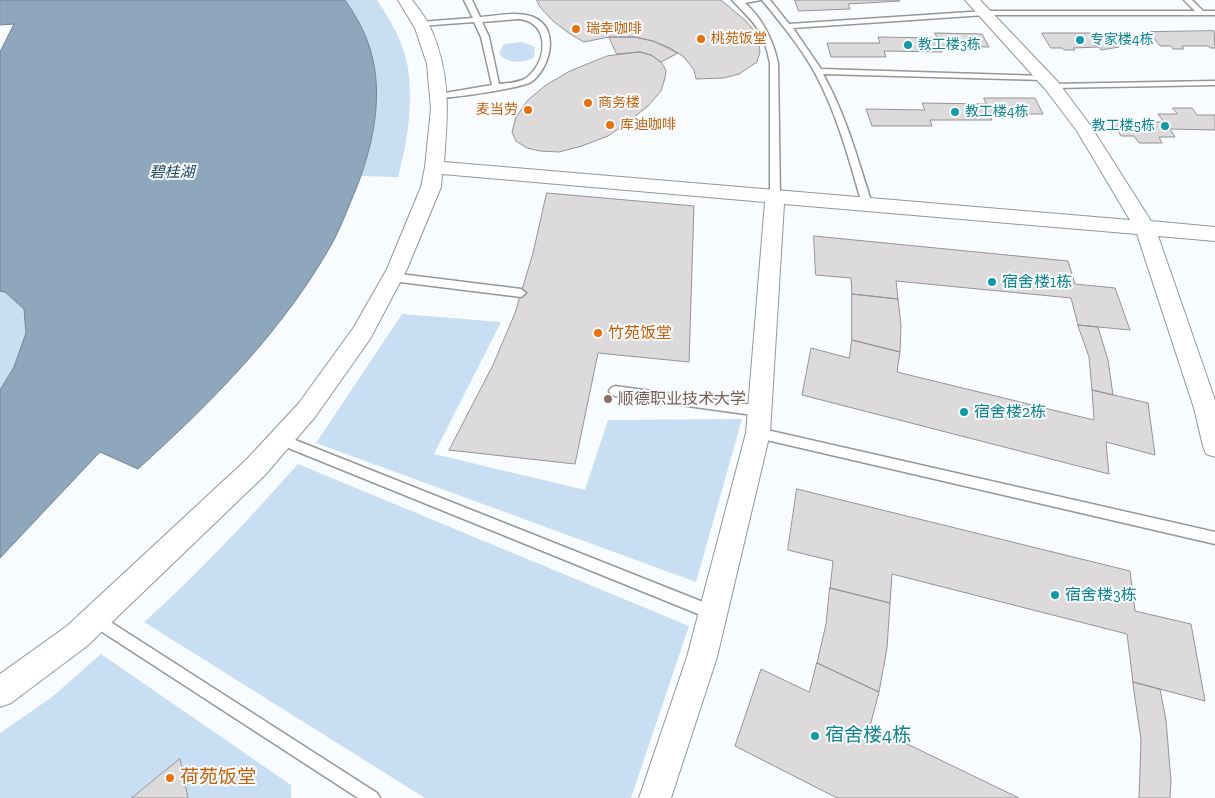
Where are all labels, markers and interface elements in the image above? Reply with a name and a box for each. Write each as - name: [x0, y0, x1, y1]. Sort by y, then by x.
- place label: 瑞幸咖啡: [586, 21, 642, 37]
- marker: 瑞幸咖啡: [570, 23, 582, 35]
- place label: 桃苑饭堂: [711, 31, 767, 47]
- place label: 专家楼4栋: [1090, 32, 1154, 48]
- marker: 桃苑饭堂: [695, 33, 707, 45]
- marker: 专家楼4栋: [1074, 34, 1086, 46]
- place label: 教工楼3栋: [918, 37, 981, 53]
- marker: 教工楼3栋: [902, 39, 914, 51]
- place label: 商务楼: [598, 95, 640, 111]
- marker: 商务楼: [582, 97, 594, 109]
- place label: 麦当劳: [476, 102, 518, 118]
- marker: 麦当劳: [522, 104, 534, 116]
- place label: 教工楼4栋: [965, 104, 1029, 120]
- marker: 教工楼4栋: [949, 106, 961, 118]
- place label: 库迪咖啡: [620, 117, 676, 133]
- place label: 教工楼5栋: [1092, 118, 1155, 134]
- marker: 库迪咖啡: [604, 119, 616, 131]
- marker: 教工楼5栋: [1159, 120, 1171, 132]
- water label: 碧桂湖: [150, 164, 194, 182]
- place label: 宿舍楼1栋: [1002, 272, 1072, 292]
- marker: 宿舍楼1栋: [986, 276, 998, 288]
- place label: 竹苑饭堂: [608, 323, 672, 343]
- marker: 竹苑饭堂: [592, 327, 604, 339]
- place label: 顺德职业技术大学: [618, 389, 746, 409]
- marker: 顺德职业技术大学: [602, 393, 614, 405]
- place label: 宿舍楼2栋: [974, 402, 1046, 422]
- marker: 宿舍楼2栋: [958, 406, 970, 418]
- place label: 宿舍楼3栋: [1065, 585, 1137, 605]
- marker: 宿舍楼3栋: [1049, 589, 1061, 601]
- place label: 宿舍楼4栋: [825, 725, 911, 747]
- marker: 宿舍楼4栋: [809, 730, 821, 742]
- place label: 荷苑饭堂: [180, 767, 256, 789]
- marker: 荷苑饭堂: [164, 772, 176, 784]

